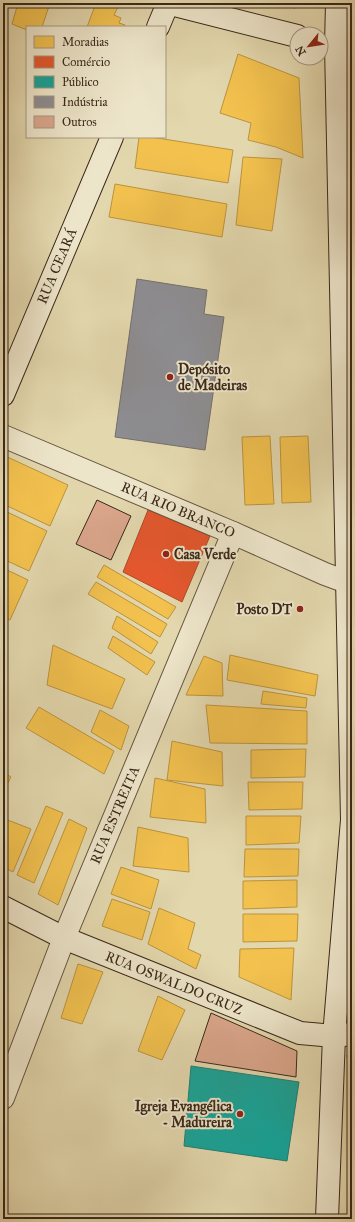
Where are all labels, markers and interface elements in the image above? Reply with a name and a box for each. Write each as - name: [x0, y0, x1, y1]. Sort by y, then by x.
- legend: [26, 26, 166, 138]
- north arrow: [289, 26, 329, 66]
- text: Moradias: [62, 35, 109, 49]
- text: N: [292, 43, 309, 58]
- text: Comércio: [62, 55, 110, 69]
- text: Público: [62, 75, 99, 89]
- text: Indústria: [62, 95, 108, 109]
- text: Outros: [62, 115, 97, 129]
- street label: RUA CEARÁ: [32, 224, 81, 306]
- place label: Depósito de Madeiras: [178, 361, 247, 394]
- marker: Depósito de Madeiras: [165, 372, 175, 382]
- street label: RUA RIO BRANCO: [118, 478, 238, 542]
- place label: Casa Verde: [174, 546, 236, 563]
- marker: Casa Verde: [161, 549, 171, 559]
- place label: Posto DT: [236, 601, 292, 618]
- marker: Posto DT: [295, 604, 305, 614]
- street label: RUA ESTREITA: [87, 763, 144, 867]
- street label: RUA OSWALDO CRUZ: [103, 948, 246, 1019]
- place label: Igreja Evangélica - Madureira: [135, 1098, 233, 1131]
- marker: Igreja Evangélica - Madureira: [235, 1109, 245, 1119]

